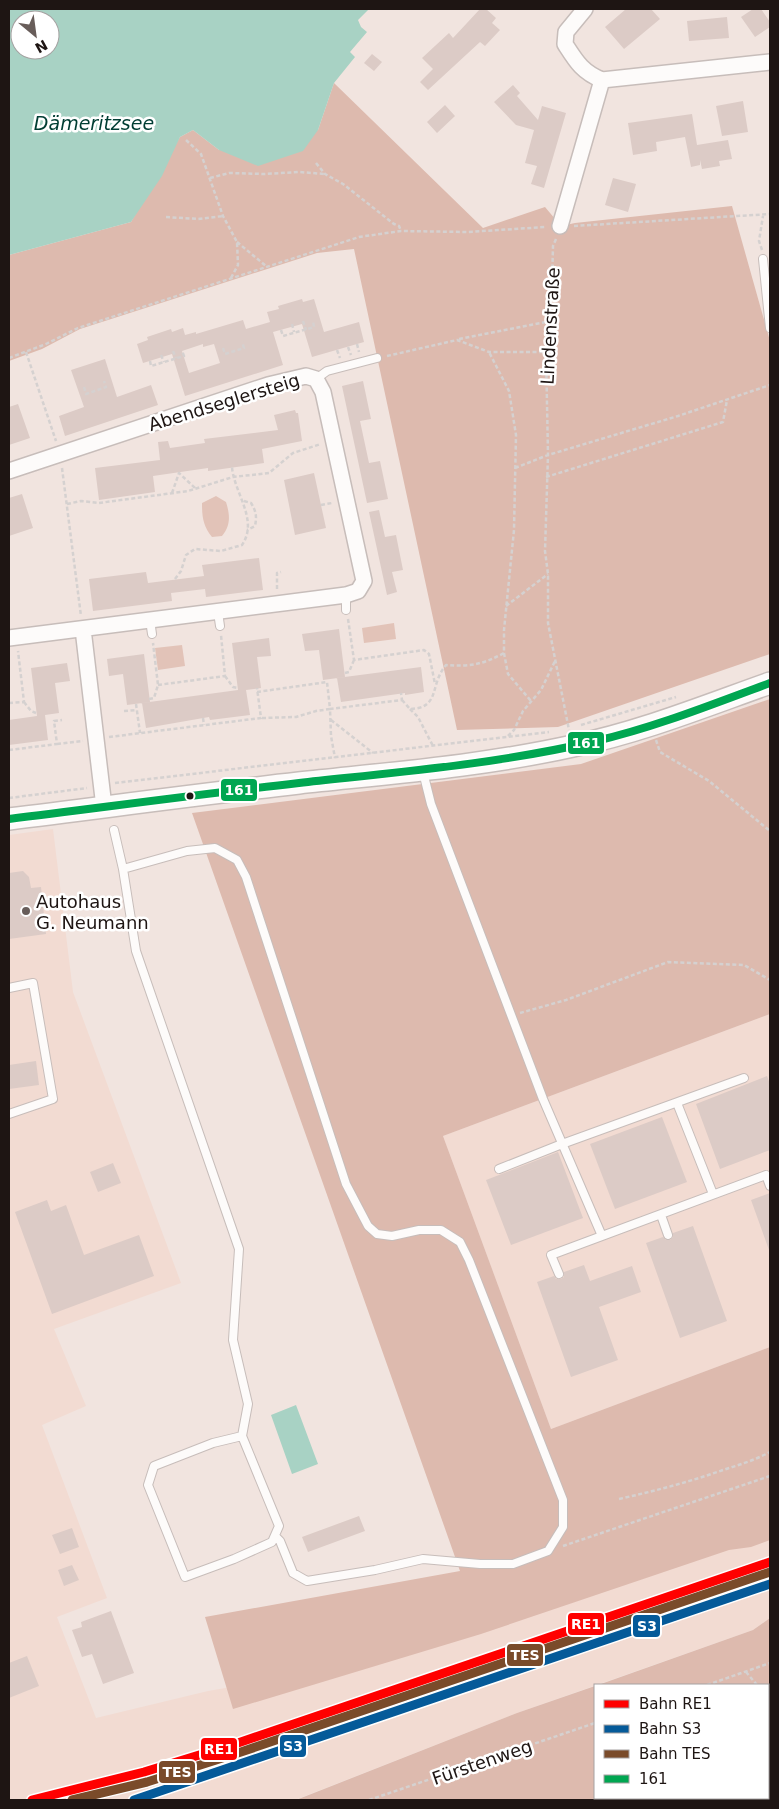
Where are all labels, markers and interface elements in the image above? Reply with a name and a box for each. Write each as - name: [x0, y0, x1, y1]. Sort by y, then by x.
- north arrow: [10, 10, 60, 60]
- text: N: [32, 37, 50, 56]
- water label: Dämeritzsee: [34, 112, 154, 134]
- street label: Lindenstraße: [536, 267, 564, 385]
- street label: Abendseglersteig: [146, 369, 302, 435]
- line badge: 161: [567, 731, 605, 755]
- text: 161: [571, 735, 601, 751]
- line badge: 161: [220, 778, 258, 802]
- text: 161: [224, 782, 254, 798]
- unlabelled marker: [185, 791, 195, 801]
- place label: Autohaus G. Neumann: [36, 891, 149, 933]
- marker: Autohaus G. Neumann: [20, 905, 32, 917]
- line badge: RE1: [567, 1612, 605, 1636]
- line badge: S3: [632, 1614, 661, 1638]
- text: RE1: [571, 1616, 601, 1632]
- text: S3: [637, 1618, 657, 1634]
- line badge: TES: [506, 1643, 544, 1667]
- text: TES: [510, 1647, 540, 1663]
- legend: [594, 1684, 769, 1799]
- text: Bahn RE1: [639, 1695, 712, 1713]
- text: Bahn S3: [639, 1720, 701, 1738]
- line badge: S3: [279, 1734, 307, 1758]
- street label: Fürstenweg: [429, 1735, 535, 1789]
- line badge: RE1: [200, 1737, 238, 1761]
- text: S3: [283, 1738, 303, 1754]
- text: RE1: [204, 1741, 234, 1757]
- text: Bahn TES: [639, 1745, 710, 1763]
- line badge: TES: [158, 1760, 196, 1784]
- text: TES: [162, 1764, 192, 1780]
- text: 161: [639, 1770, 668, 1788]

